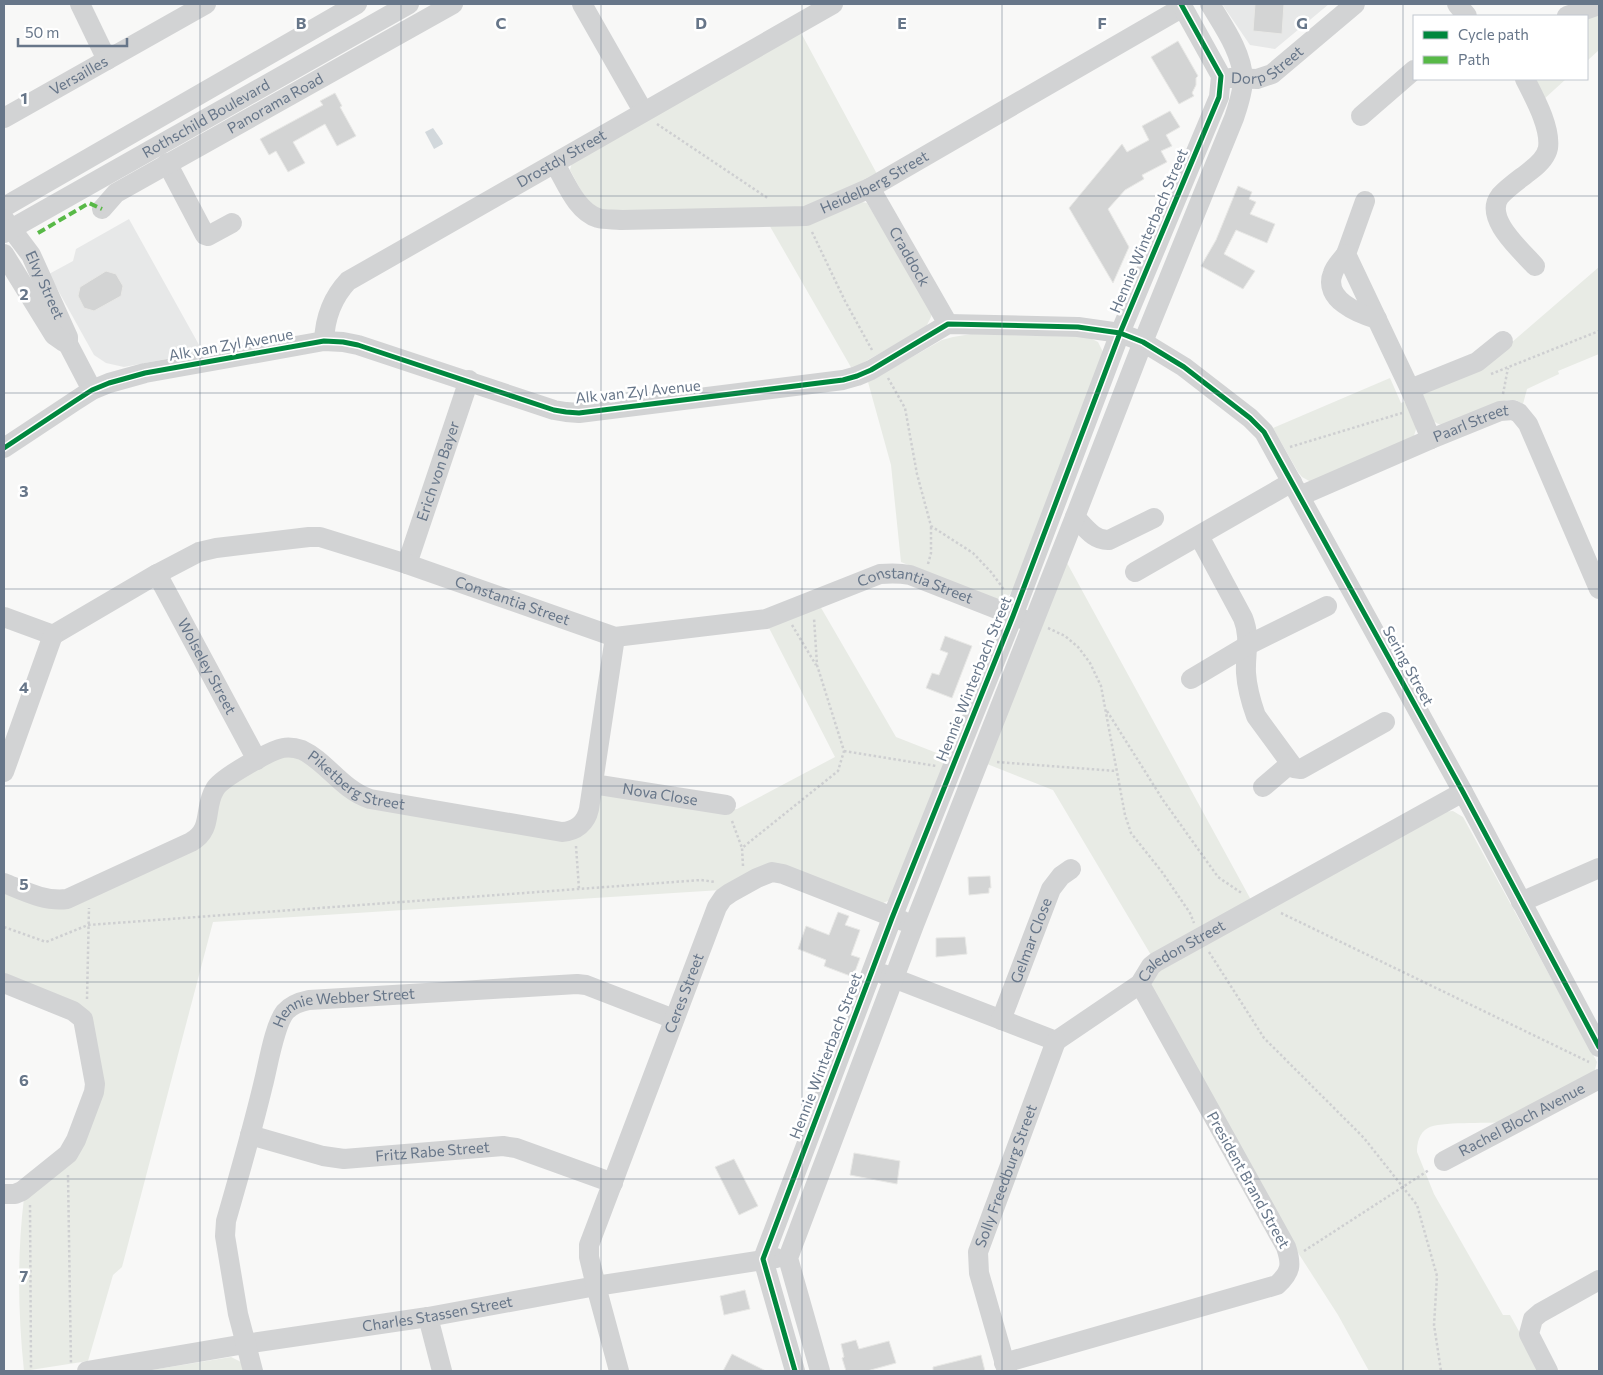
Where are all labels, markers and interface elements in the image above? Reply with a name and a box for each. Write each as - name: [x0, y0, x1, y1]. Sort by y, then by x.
- text: B: [296, 13, 307, 32]
- text: C: [496, 13, 507, 32]
- text: D: [695, 13, 707, 32]
- text: E: [897, 13, 907, 32]
- text: F: [1097, 13, 1107, 32]
- text: G: [1296, 13, 1308, 32]
- scale bar: [18, 15, 126, 47]
- legend: [1413, 15, 1588, 80]
- text: 50 m: [25, 23, 59, 41]
- text: Cycle path: [1458, 25, 1529, 43]
- street label: Dorp Street: [1231, 42, 1306, 87]
- text: Path: [1458, 50, 1490, 68]
- street label: Versailles: [46, 51, 111, 98]
- street label: Panorama Road: [224, 69, 326, 137]
- street label: Rothschild Boulevard: [138, 75, 272, 161]
- text: 1: [20, 88, 28, 107]
- street label: Drostdy Street: [513, 125, 609, 191]
- street label: Heidelberg Street: [817, 146, 931, 217]
- street label: Hennie Winterbach Street: [1105, 146, 1191, 315]
- street label: Craddock: [886, 223, 934, 289]
- street label: Elvy Street: [22, 247, 69, 322]
- text: 2: [19, 284, 29, 303]
- street label: Alk van Zyl Avenue: [167, 324, 294, 364]
- street label: Alk van Zyl Avenue: [574, 375, 702, 407]
- street label: Paarl Street: [1430, 400, 1509, 445]
- street label: Erich von Bayer: [412, 418, 463, 523]
- text: 3: [19, 481, 29, 500]
- street label: Constantia Street: [854, 563, 976, 607]
- street label: Constantia Street: [453, 572, 572, 628]
- street label: Hennie Winterbach Street: [932, 593, 1015, 764]
- street label: Wolseley Street: [174, 615, 241, 717]
- street label: Sering Street: [1380, 622, 1438, 709]
- text: 4: [19, 677, 29, 696]
- street label: Piketberg Street: [305, 746, 407, 813]
- street label: Nova Close: [621, 779, 699, 808]
- text: 5: [19, 874, 29, 893]
- street label: Gelmar Close: [1006, 895, 1055, 986]
- street label: Caledon Street: [1133, 916, 1228, 985]
- street label: Ceres Street: [660, 951, 707, 1035]
- street label: Hennie Winterbach Street: [785, 970, 865, 1141]
- street label: Hennie Webber Street: [268, 984, 415, 1030]
- text: 6: [19, 1070, 29, 1089]
- street label: Rachel Bloch Avenue: [1455, 1078, 1587, 1160]
- street label: Solly Freedburg Street: [970, 1101, 1040, 1250]
- street label: President Brand Street: [1204, 1108, 1294, 1251]
- street label: Fritz Rabe Street: [375, 1137, 490, 1164]
- text: 7: [20, 1266, 29, 1285]
- street label: Charles Stassen Street: [361, 1292, 514, 1335]

